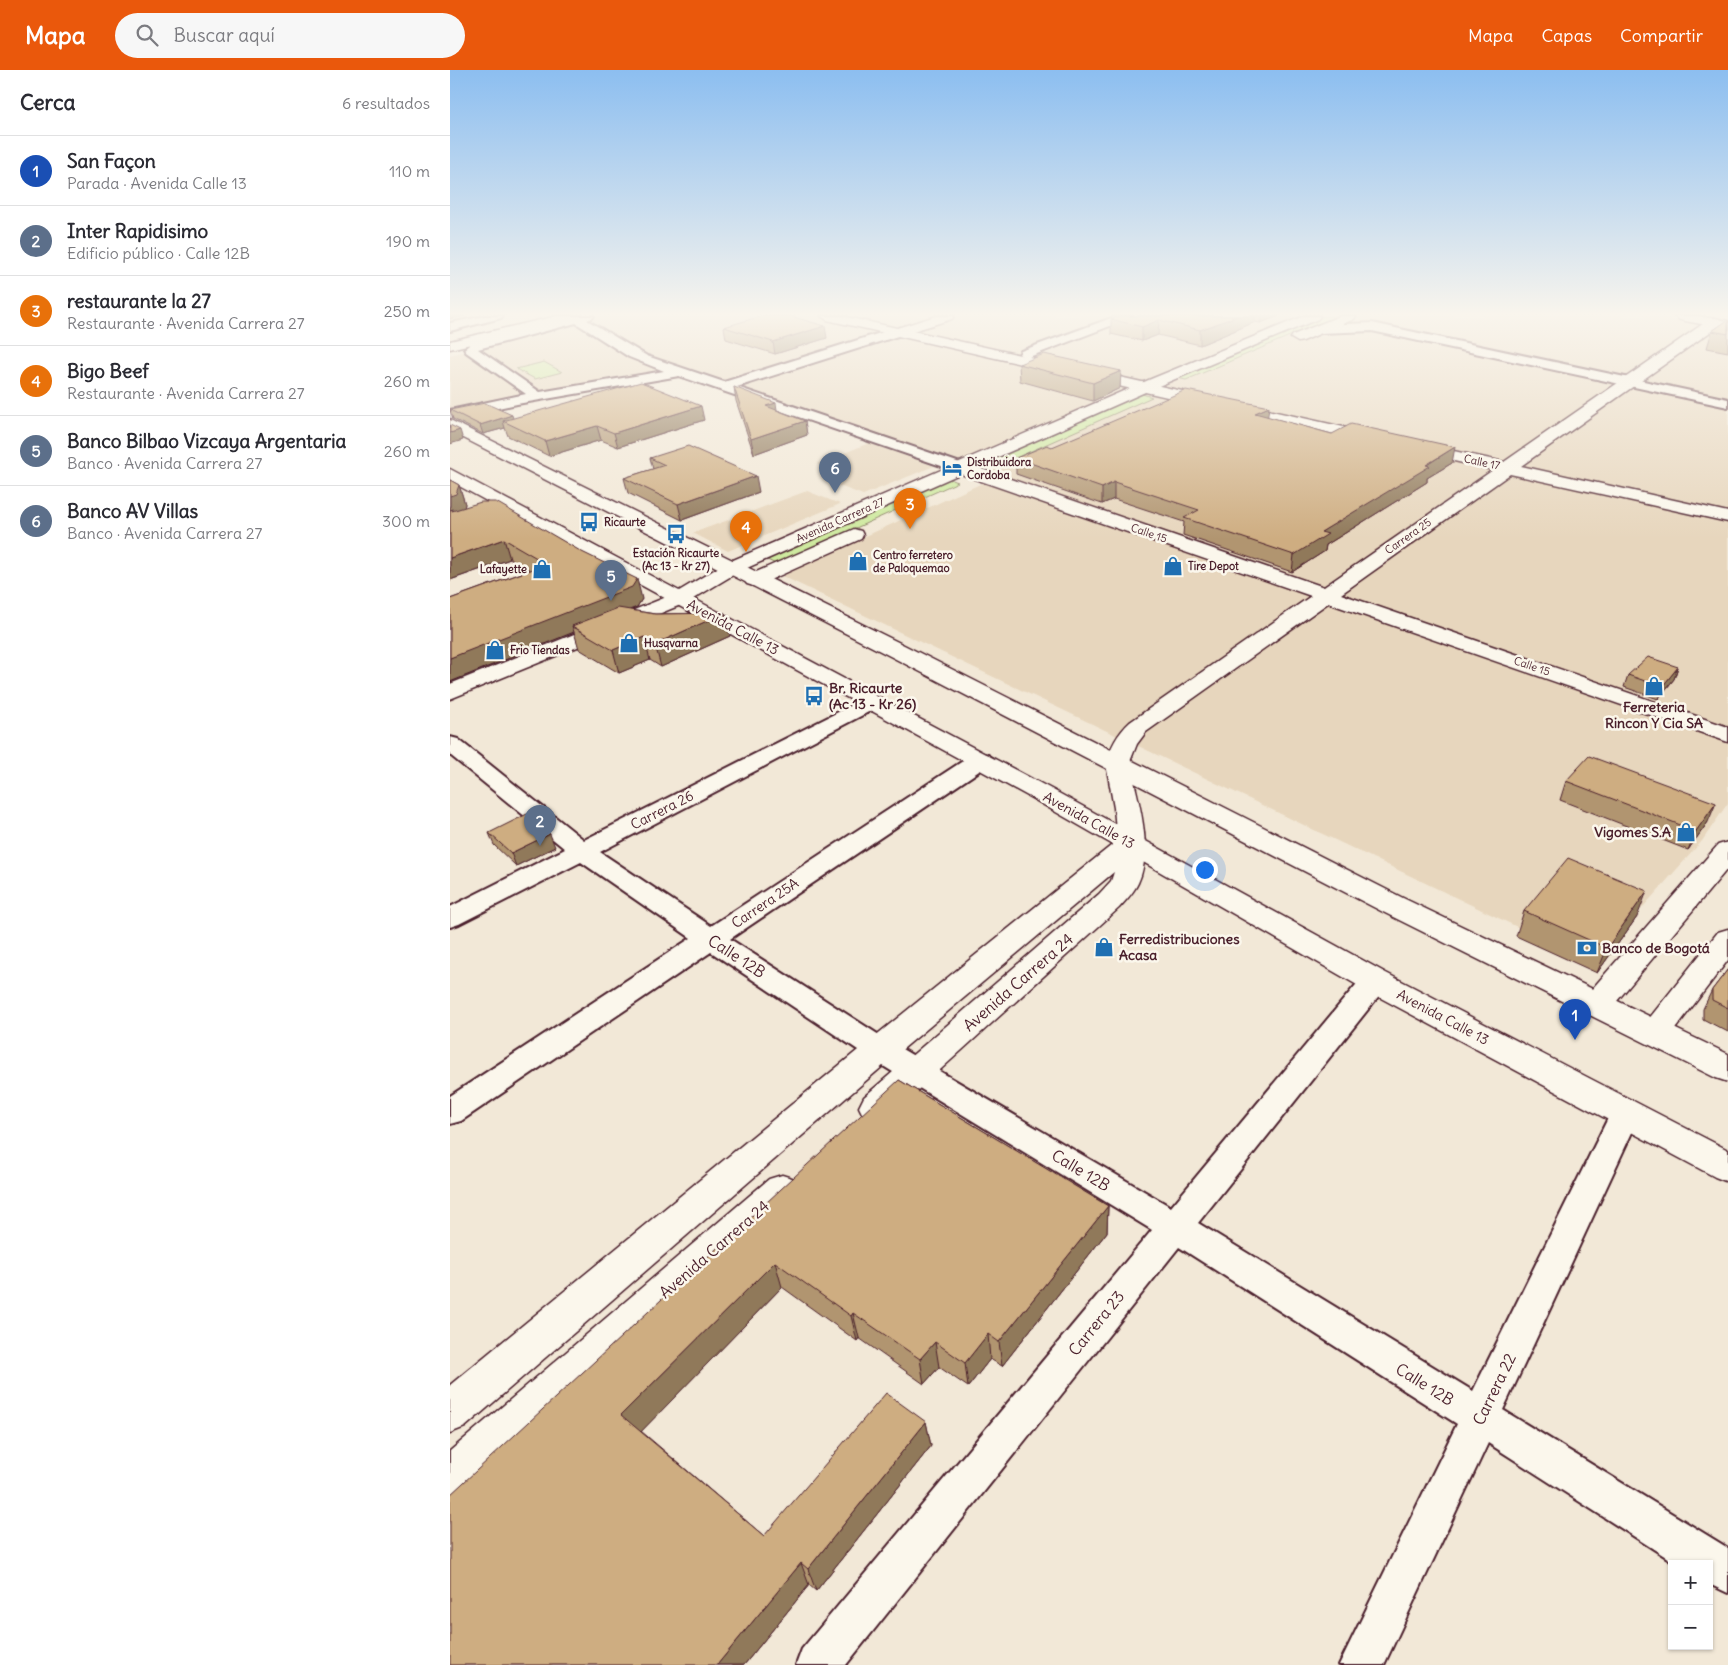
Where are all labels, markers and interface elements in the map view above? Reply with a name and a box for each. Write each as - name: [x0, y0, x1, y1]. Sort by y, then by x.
- search box: [115, 13, 465, 58]
- text: Mapa: [25, 20, 85, 50]
- icon: search: [133, 21, 161, 49]
- text: Buscar aquí: [173, 23, 275, 47]
- text: Mapa: [1468, 24, 1513, 47]
- text: Capas: [1541, 24, 1592, 47]
- text: Compartir: [1620, 24, 1703, 47]
- text: Cerca: [20, 89, 75, 116]
- text: 6 resultados: [342, 93, 430, 113]
- text: San Façon: [67, 149, 156, 173]
- text: 1: [33, 161, 39, 181]
- text: 110 m: [389, 161, 430, 181]
- text: Parada · Avenida Calle 13: [67, 173, 247, 193]
- text: Inter Rapidisimo: [67, 219, 208, 243]
- text: 2: [32, 231, 40, 251]
- text: 190 m: [386, 231, 430, 251]
- text: Edificio público · Calle 12B: [67, 243, 250, 263]
- text: restaurante la 27: [67, 289, 211, 313]
- text: 3: [31, 301, 41, 321]
- text: 250 m: [384, 301, 430, 321]
- text: Restaurante · Avenida Carrera 27: [67, 313, 305, 333]
- text: Bigo Beef: [67, 359, 149, 383]
- text: 4: [31, 371, 41, 391]
- text: 260 m: [384, 371, 430, 391]
- text: Restaurante · Avenida Carrera 27: [67, 383, 305, 403]
- text: Banco Bilbao Vizcaya Argentaria: [67, 429, 346, 453]
- text: 5: [31, 441, 41, 461]
- text: 260 m: [384, 441, 430, 461]
- street label: Calle 17: [1463, 451, 1502, 473]
- pin: 6: [819, 452, 851, 493]
- text: Banco · Avenida Carrera 27: [67, 453, 262, 473]
- place label: Distribuidora Cordoba: [967, 455, 1032, 482]
- hotel icon: Distribuidora Cordoba: [941, 457, 963, 479]
- pin: 3: [894, 488, 926, 529]
- street label: Avenida Carrera 27: [794, 494, 887, 546]
- text: Banco AV Villas: [67, 499, 198, 523]
- text: 6: [31, 511, 41, 531]
- text: 300 m: [382, 511, 430, 531]
- bus stop icon: Ricaurte: [578, 511, 600, 533]
- pin: 4: [730, 511, 762, 552]
- place label: Ricaurte: [604, 515, 646, 529]
- street label: Carrera 25: [1382, 515, 1434, 557]
- street label: Calle 15: [1129, 520, 1169, 546]
- text: Banco · Avenida Carrera 27: [67, 523, 262, 543]
- bus stop icon: Estación Ricaurte (Ac 13 - Kr 27): [665, 523, 687, 545]
- place label: Estación Ricaurte (Ac 13 - Kr 27): [633, 546, 719, 574]
- place label: Centro ferretero de Paloquemao: [873, 548, 953, 576]
- shop icon: Centro ferretero de Paloquemao: [847, 550, 869, 572]
- shop icon: Tire Depot: [1162, 555, 1184, 577]
- shop icon: Lafayette: [531, 558, 553, 580]
- place label: Tire Depot: [1188, 559, 1239, 574]
- pin: 5: [595, 560, 627, 601]
- place label: Lafayette: [480, 562, 527, 577]
- street label: Avenida Calle 13: [684, 595, 782, 659]
- shop icon: Husqvarna: [618, 632, 640, 654]
- place label: Husqvarna: [644, 636, 699, 651]
- shop icon: Frio Tiendas: [484, 639, 506, 661]
- place label: Frio Tiendas: [510, 643, 570, 657]
- street label: Calle 15: [1512, 653, 1552, 679]
- shop icon: Ferreteria Rincon Y Cia SA: [1643, 675, 1665, 697]
- place label: Br. Ricaurte (Ac 13 - Kr 26): [829, 679, 916, 713]
- bus stop icon: Br. Ricaurte (Ac 13 - Kr 26): [803, 685, 825, 707]
- place label: Ferreteria Rincon Y Cia SA: [1605, 698, 1703, 732]
- street label: Carrera 26: [627, 786, 697, 834]
- street label: Avenida Calle 13: [1040, 787, 1138, 853]
- pin: 2: [524, 805, 556, 846]
- shop icon: Vigomes S.A: [1675, 821, 1697, 843]
- place label: Vigomes S.A: [1594, 823, 1671, 841]
- your location: [1192, 857, 1218, 883]
- street label: Carrera 25A: [728, 874, 802, 932]
- street label: Avenida Carrera 24: [959, 929, 1077, 1035]
- street label: Calle 12B: [704, 930, 770, 982]
- place label: Ferredistribuciones Acasa: [1119, 930, 1240, 964]
- shop icon: Ferredistribuciones Acasa: [1093, 936, 1115, 958]
- bank icon: Banco de Bogotá: [1576, 937, 1598, 959]
- place label: Banco de Bogotá: [1602, 939, 1710, 957]
- street label: Avenida Calle 13: [1394, 985, 1492, 1049]
- pin: 1: [1559, 999, 1591, 1040]
- street label: Calle 12B: [1048, 1145, 1114, 1195]
- street label: Avenida Carrera 24: [655, 1196, 773, 1302]
- street label: Carrera 23: [1064, 1286, 1128, 1360]
- street label: Carrera 22: [1468, 1350, 1520, 1428]
- street label: Calle 12B: [1392, 1358, 1458, 1410]
- map controls: [1668, 1560, 1713, 1650]
- button: +: [1668, 1560, 1713, 1605]
- button: −: [1668, 1605, 1713, 1650]

